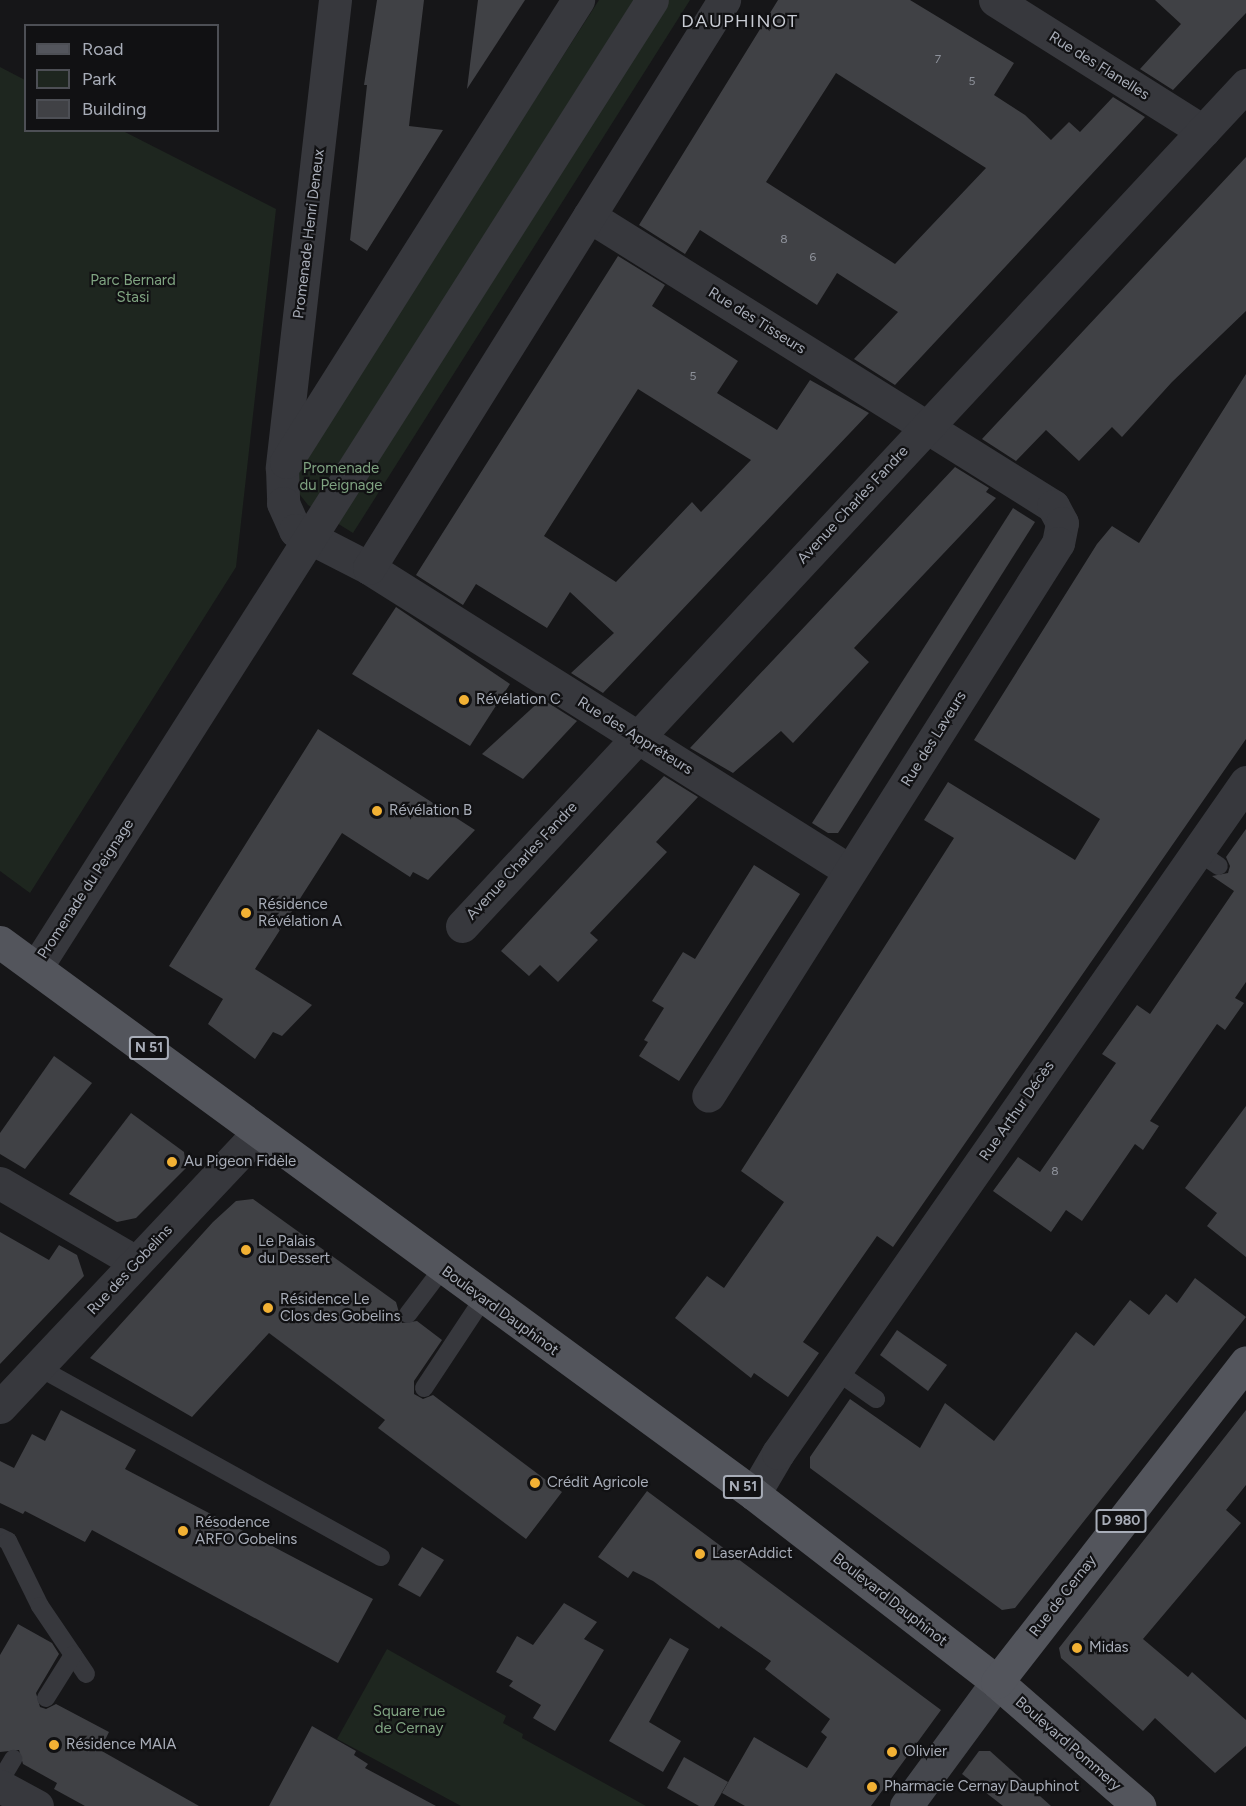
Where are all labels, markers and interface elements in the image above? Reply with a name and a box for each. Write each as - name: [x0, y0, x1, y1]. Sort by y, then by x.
- district label: DAUPHINOT: [681, 10, 799, 32]
- legend: [24, 24, 219, 132]
- street label: Rue des Flanelles: [1046, 28, 1152, 104]
- text: Road: [82, 38, 123, 60]
- house number: 7: [935, 53, 941, 67]
- text: Park: [82, 68, 116, 90]
- house number: 5: [969, 75, 975, 89]
- text: Building: [82, 98, 147, 120]
- street label: Promenade Henri Deneux: [290, 148, 328, 320]
- house number: 8: [780, 233, 788, 247]
- house number: 6: [810, 251, 816, 265]
- park label: Parc Bernard Stasi: [90, 271, 176, 306]
- street label: Rue des Tisseurs: [705, 284, 809, 358]
- house number: 5: [690, 370, 696, 384]
- street label: Avenue Charles Fandre: [794, 442, 912, 568]
- park label: Promenade du Peignage: [300, 459, 382, 494]
- street label: Rue des Laveurs: [898, 688, 970, 790]
- place label: Révélation C: [476, 691, 561, 709]
- marker: Révélation C: [457, 693, 471, 707]
- street label: Rue des Appréteurs: [574, 693, 696, 779]
- street label: Avenue Charles Fandre: [463, 798, 581, 924]
- place label: Révélation B: [389, 802, 472, 820]
- marker: Révélation B: [370, 804, 384, 818]
- street label: Promenade du Peignage: [34, 816, 138, 962]
- place label: Résidence Révélation A: [258, 895, 342, 930]
- marker: Résidence Révélation A: [239, 906, 253, 920]
- road number: N 51: [128, 1037, 170, 1059]
- street label: Rue Arthur Décès: [976, 1058, 1058, 1164]
- place label: Au Pigeon Fidèle: [184, 1153, 296, 1171]
- marker: Au Pigeon Fidèle: [165, 1155, 179, 1169]
- house number: 8: [1051, 1165, 1059, 1179]
- street label: Rue des Gobelins: [84, 1221, 176, 1319]
- place label: Le Palais du Dessert: [258, 1232, 330, 1267]
- marker: Le Palais du Dessert: [239, 1243, 253, 1257]
- street label: Boulevard Dauphinot: [438, 1263, 562, 1359]
- place label: Résidence Le Clos des Gobelins: [280, 1290, 400, 1325]
- marker: Résidence Le Clos des Gobelins: [261, 1301, 275, 1315]
- place label: Crédit Agricole: [547, 1474, 648, 1492]
- marker: Crédit Agricole: [528, 1476, 542, 1490]
- road number: N 51: [722, 1476, 764, 1498]
- road number: D 980: [1096, 1510, 1146, 1532]
- place label: Résodence ARFO Gobelins: [195, 1513, 297, 1548]
- marker: Résodence ARFO Gobelins: [176, 1524, 190, 1538]
- place label: LaserAddict: [712, 1545, 793, 1563]
- marker: LaserAddict: [693, 1547, 707, 1561]
- street label: Boulevard Dauphinot: [829, 1550, 951, 1650]
- street label: Rue de Cernay: [1026, 1552, 1100, 1640]
- place label: Midas: [1089, 1639, 1129, 1657]
- marker: Midas: [1070, 1641, 1084, 1655]
- street label: Boulevard Pommery: [1011, 1693, 1125, 1795]
- park label: Square rue de Cernay: [373, 1702, 445, 1737]
- place label: Résidence MAIA: [66, 1736, 176, 1754]
- marker: Résidence MAIA: [47, 1738, 61, 1752]
- place label: Olivier: [904, 1743, 947, 1761]
- marker: Olivier: [885, 1745, 899, 1759]
- place label: Pharmacie Cernay Dauphinot: [884, 1778, 1079, 1796]
- marker: Pharmacie Cernay Dauphinot: [865, 1780, 879, 1794]

